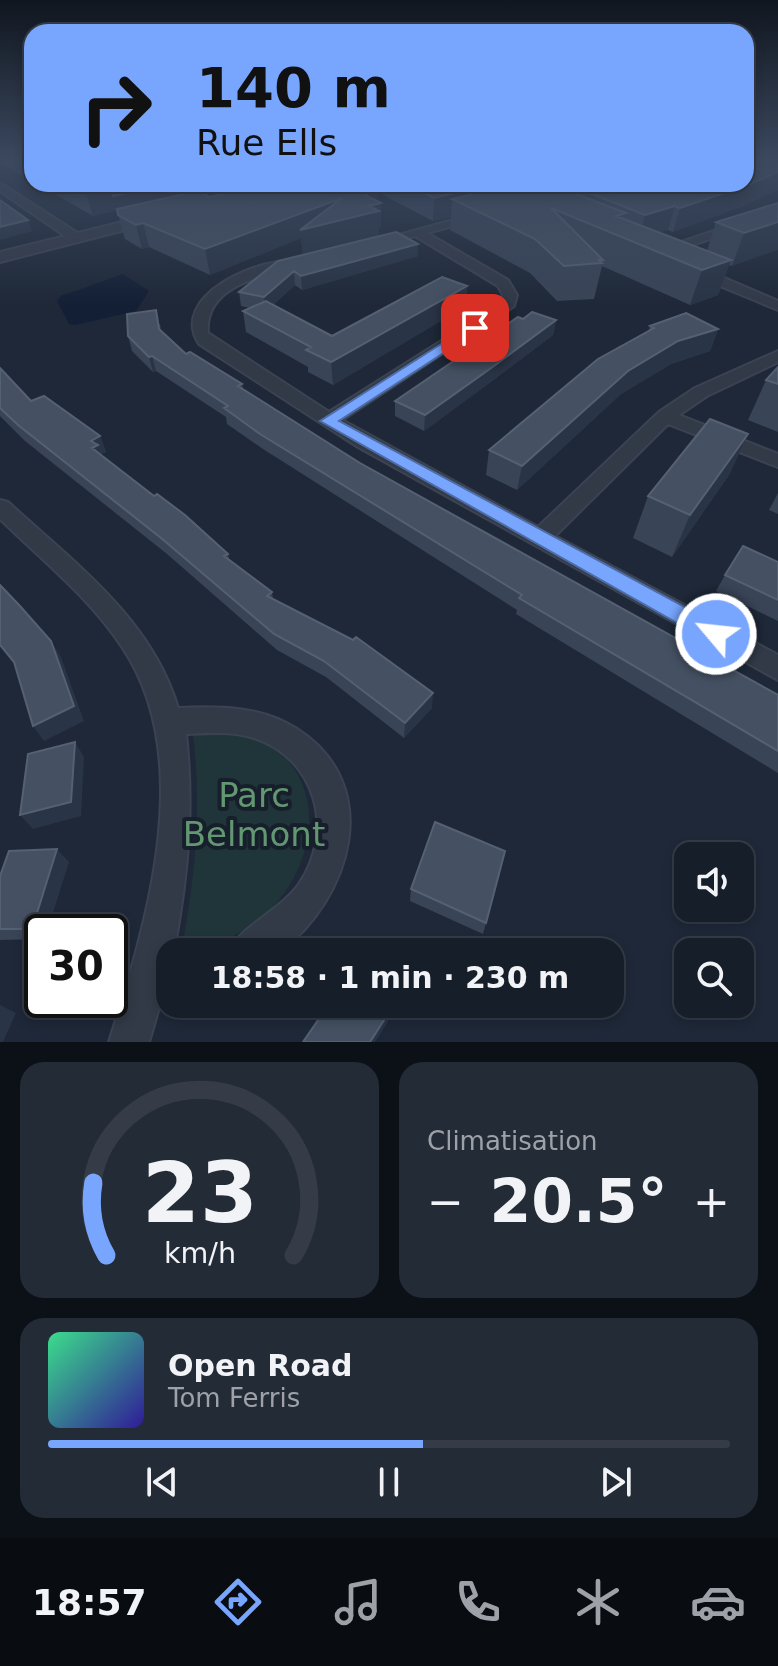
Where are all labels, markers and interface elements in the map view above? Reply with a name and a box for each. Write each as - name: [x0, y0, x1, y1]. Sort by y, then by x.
- text: 140 m: [196, 55, 391, 120]
- icon: right: [64, 56, 168, 160]
- text: Rue Ells: [196, 122, 337, 163]
- pin: [441, 294, 509, 362]
- icon: arrive: [453, 306, 497, 350]
- position arrow: [674, 592, 758, 676]
- park label: Parc Belmont: [183, 775, 325, 854]
- map controls: [674, 842, 754, 1018]
- button: sound: [674, 842, 754, 922]
- speed limit sign: 30: [24, 914, 128, 1018]
- button: search: [674, 938, 754, 1018]
- text: 18:58 · 1 min · 230 m: [211, 960, 569, 995]
- text: Climatisation: [427, 1126, 598, 1156]
- text: 23: [142, 1145, 257, 1242]
- text: 20.5°: [489, 1166, 668, 1236]
- text: −: [427, 1176, 464, 1227]
- text: +: [693, 1176, 730, 1227]
- text: km/h: [163, 1236, 236, 1270]
- text: Open Road: [168, 1348, 353, 1383]
- text: Tom Ferris: [168, 1383, 300, 1413]
- icon: previous: [140, 1460, 184, 1504]
- icon: pause: [367, 1460, 411, 1504]
- icon: next: [594, 1460, 638, 1504]
- icon: directions: [210, 1574, 266, 1630]
- icon: music: [330, 1574, 386, 1630]
- icon: phone: [450, 1574, 506, 1630]
- icon: climate: [570, 1574, 626, 1630]
- icon: car: [690, 1574, 746, 1630]
- text: 18:57: [32, 1582, 147, 1623]

